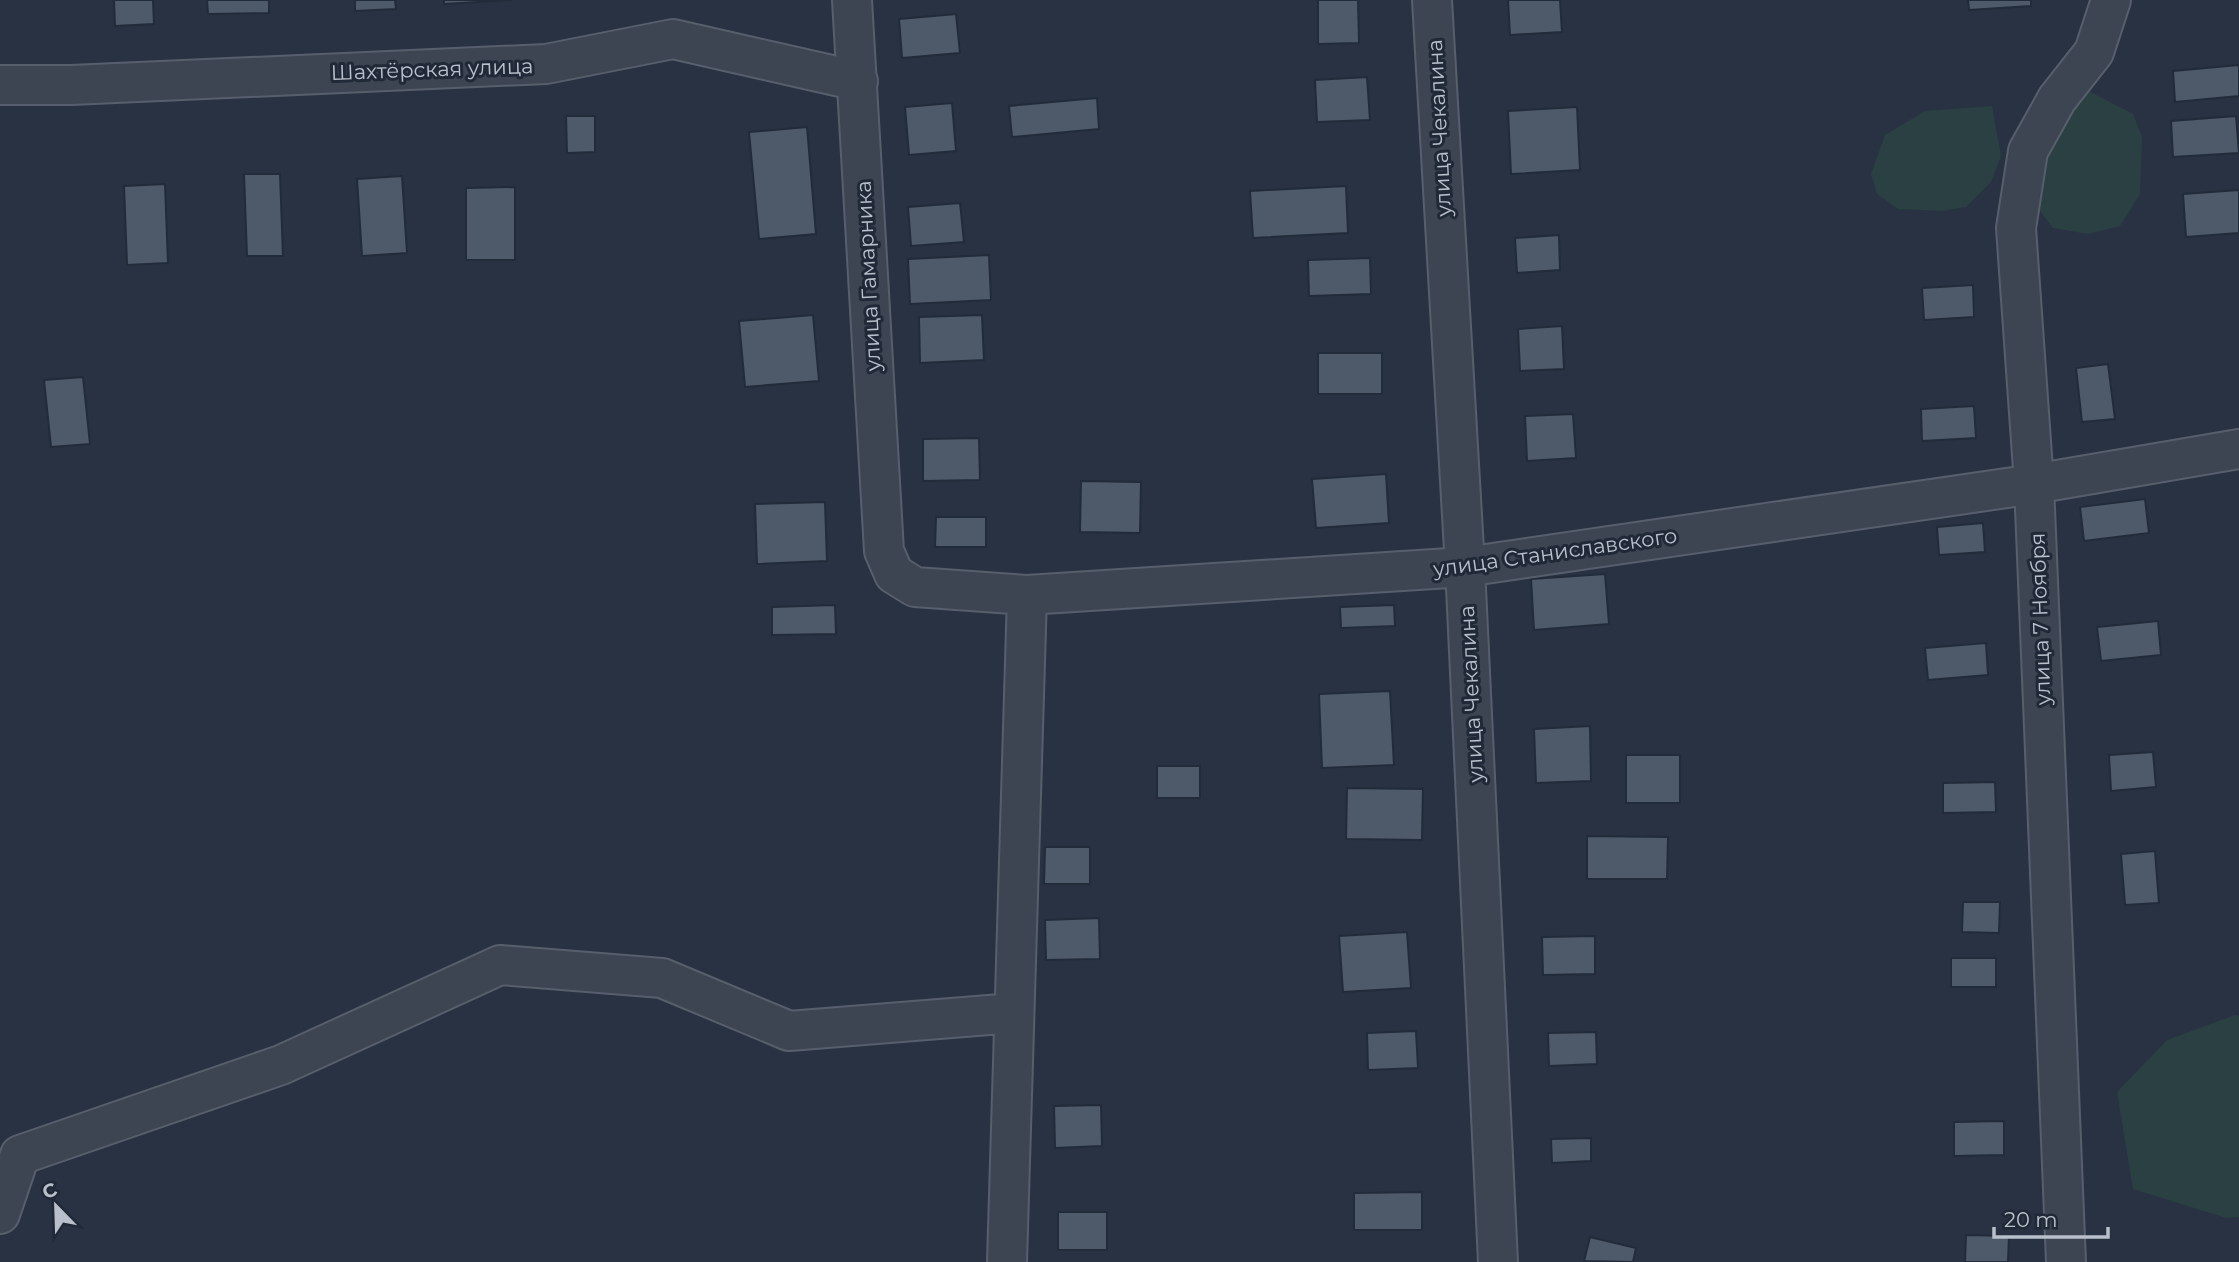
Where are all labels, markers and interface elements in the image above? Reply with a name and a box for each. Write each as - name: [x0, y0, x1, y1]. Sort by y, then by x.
- street label: улица Чекалина: [1422, 39, 1456, 218]
- street label: Шахтёрская улица: [330, 53, 534, 85]
- street label: улица Гамарника: [851, 180, 886, 373]
- street label: улица Станиславского: [1430, 522, 1679, 582]
- street label: улица 7 Ноября: [2024, 532, 2056, 707]
- street label: улица Чекалина: [1454, 605, 1488, 784]
- north arrow: [21, 1171, 91, 1241]
- text: С: [39, 1177, 61, 1204]
- scale bar: [1994, 1196, 2108, 1240]
- text: 20 m: [2004, 1207, 2058, 1232]

